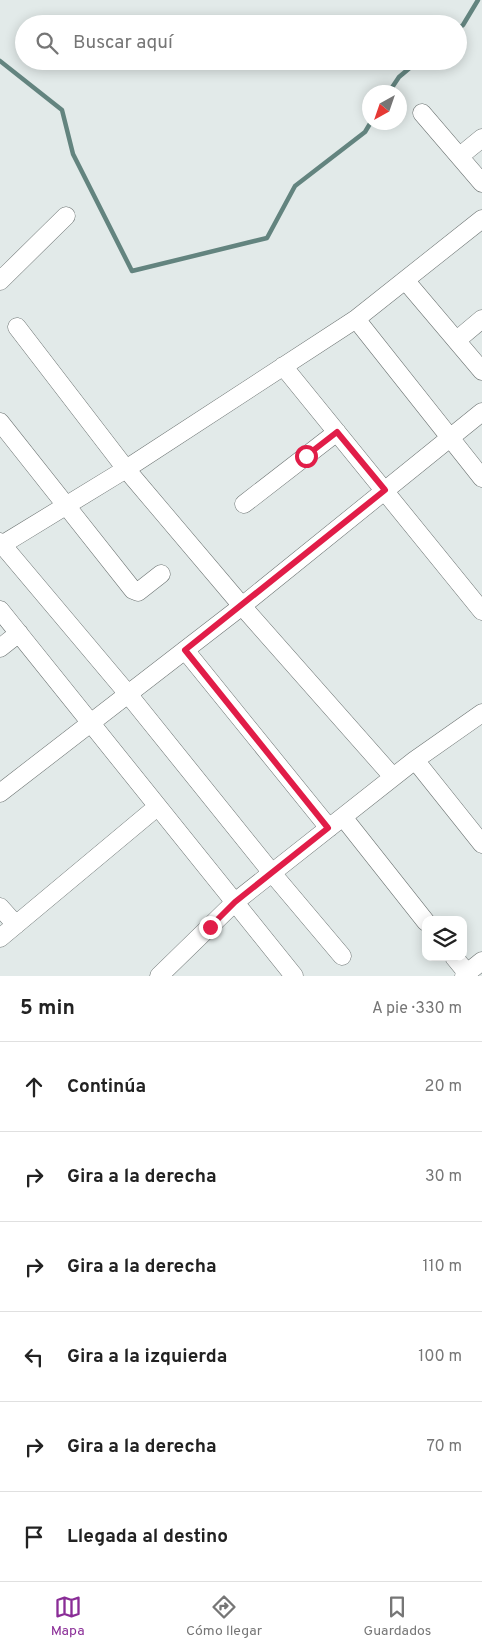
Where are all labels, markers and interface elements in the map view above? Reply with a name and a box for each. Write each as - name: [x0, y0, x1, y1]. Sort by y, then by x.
- search box: [15, 15, 467, 70]
- icon: search: [33, 29, 61, 57]
- text: Buscar aquí: [73, 31, 173, 55]
- north arrow: [362, 85, 407, 130]
- route start: [295, 445, 318, 468]
- route end: [199, 916, 222, 939]
- map controls: [422, 916, 467, 961]
- button: layers: [422, 916, 467, 961]
- text: 5 min: [20, 995, 75, 1022]
- text: A pie · 330 m: [372, 999, 462, 1019]
- icon: ahead: [20, 1073, 48, 1101]
- text: Continúa: [67, 1075, 146, 1099]
- text: 20 m: [425, 1077, 462, 1097]
- icon: right: [20, 1163, 48, 1191]
- text: Gira a la derecha: [67, 1165, 217, 1189]
- text: 30 m: [425, 1167, 462, 1187]
- icon: right: [20, 1253, 48, 1281]
- text: Gira a la derecha: [67, 1255, 217, 1279]
- text: 110 m: [422, 1257, 462, 1277]
- icon: left: [20, 1343, 48, 1371]
- text: Gira a la izquierda: [67, 1345, 227, 1369]
- text: 100 m: [418, 1347, 462, 1367]
- icon: right: [20, 1433, 48, 1461]
- text: Gira a la derecha: [67, 1435, 217, 1459]
- text: 70 m: [427, 1437, 462, 1457]
- icon: arrive: [20, 1523, 48, 1551]
- text: Llegada al destino: [67, 1525, 228, 1549]
- tab: Mapa: [51, 1593, 85, 1640]
- tab: Cómo llegar: [186, 1593, 262, 1640]
- tab: Guardados: [364, 1593, 431, 1640]

